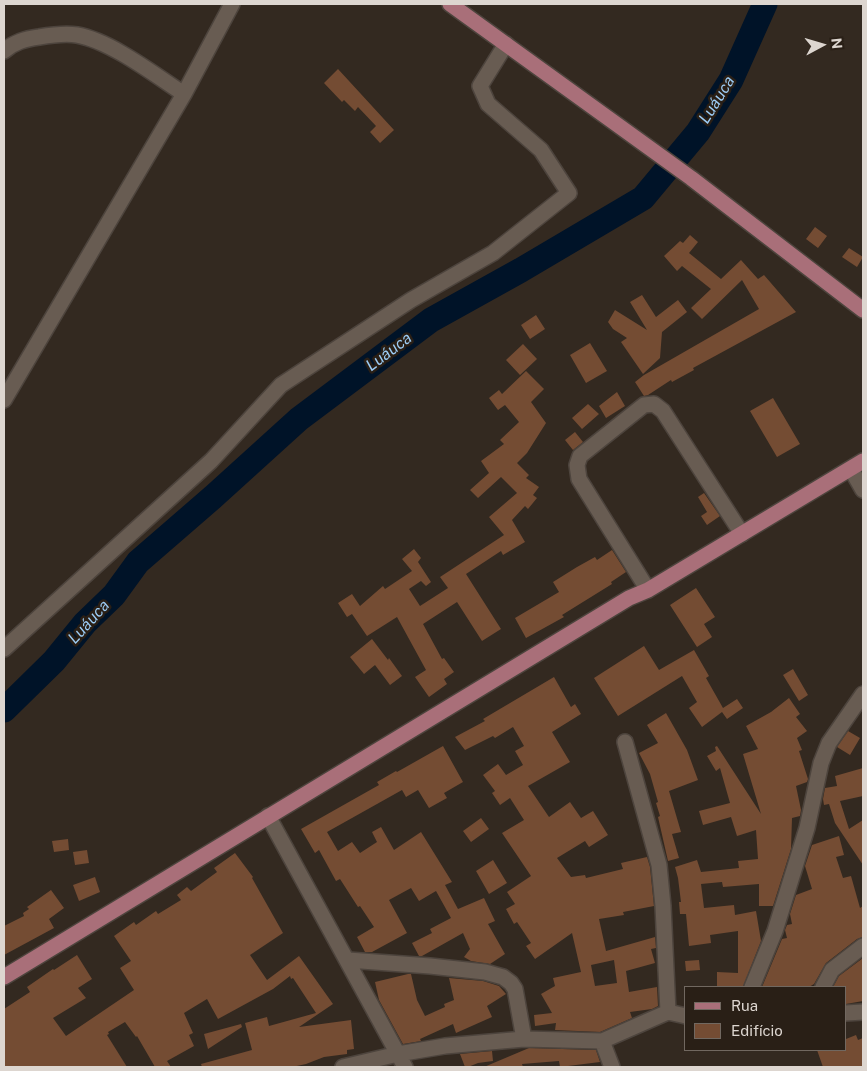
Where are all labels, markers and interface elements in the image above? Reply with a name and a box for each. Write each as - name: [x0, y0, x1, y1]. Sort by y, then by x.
- north arrow: [797, 20, 847, 70]
- text: N: [828, 37, 845, 50]
- water label: Luáuca: [695, 73, 739, 127]
- water label: Luáuca: [362, 329, 416, 375]
- water label: Luáuca: [64, 596, 114, 648]
- legend: [684, 986, 847, 1051]
- text: Rua: [731, 997, 758, 1014]
- text: Edifício: [731, 1022, 783, 1039]

